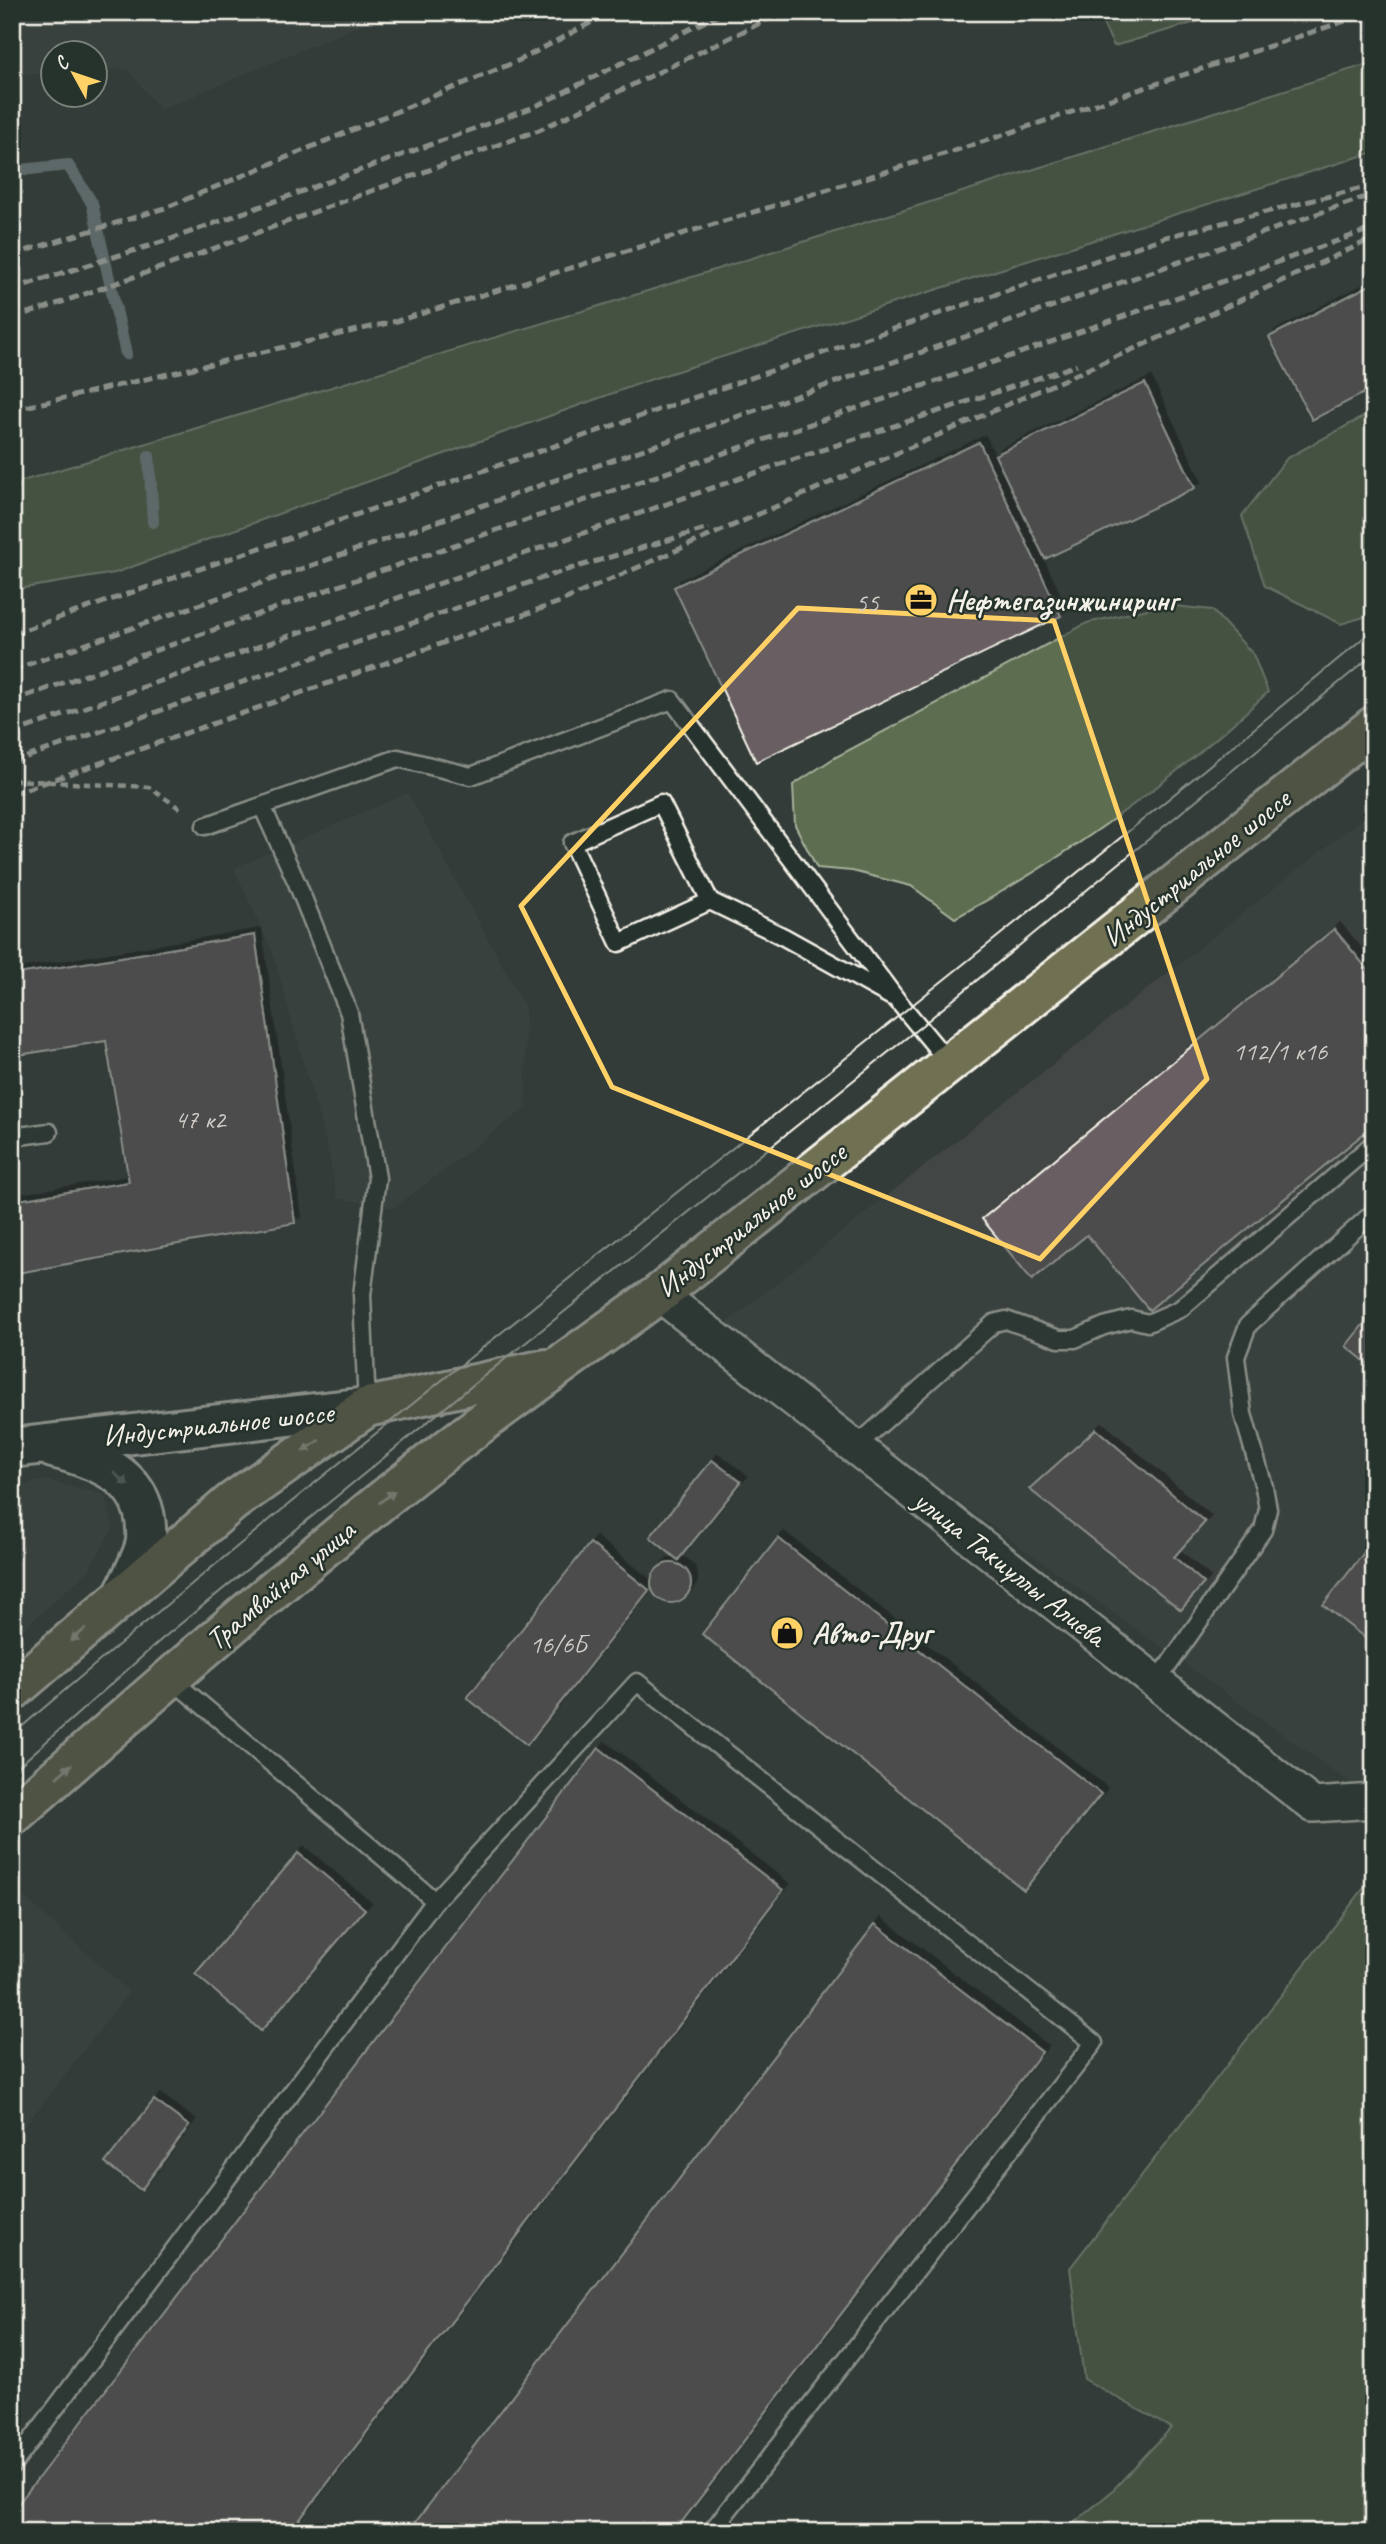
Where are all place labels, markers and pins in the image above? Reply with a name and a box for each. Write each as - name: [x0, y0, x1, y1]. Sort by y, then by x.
- office icon: Нефтегазинжиниринг: [902, 581, 940, 619]
- place label: Нефтегазинжиниринг: [946, 581, 1181, 620]
- shop icon: Авто-Друг: [768, 1614, 806, 1652]
- place label: Авто-Друг: [812, 1614, 936, 1652]

